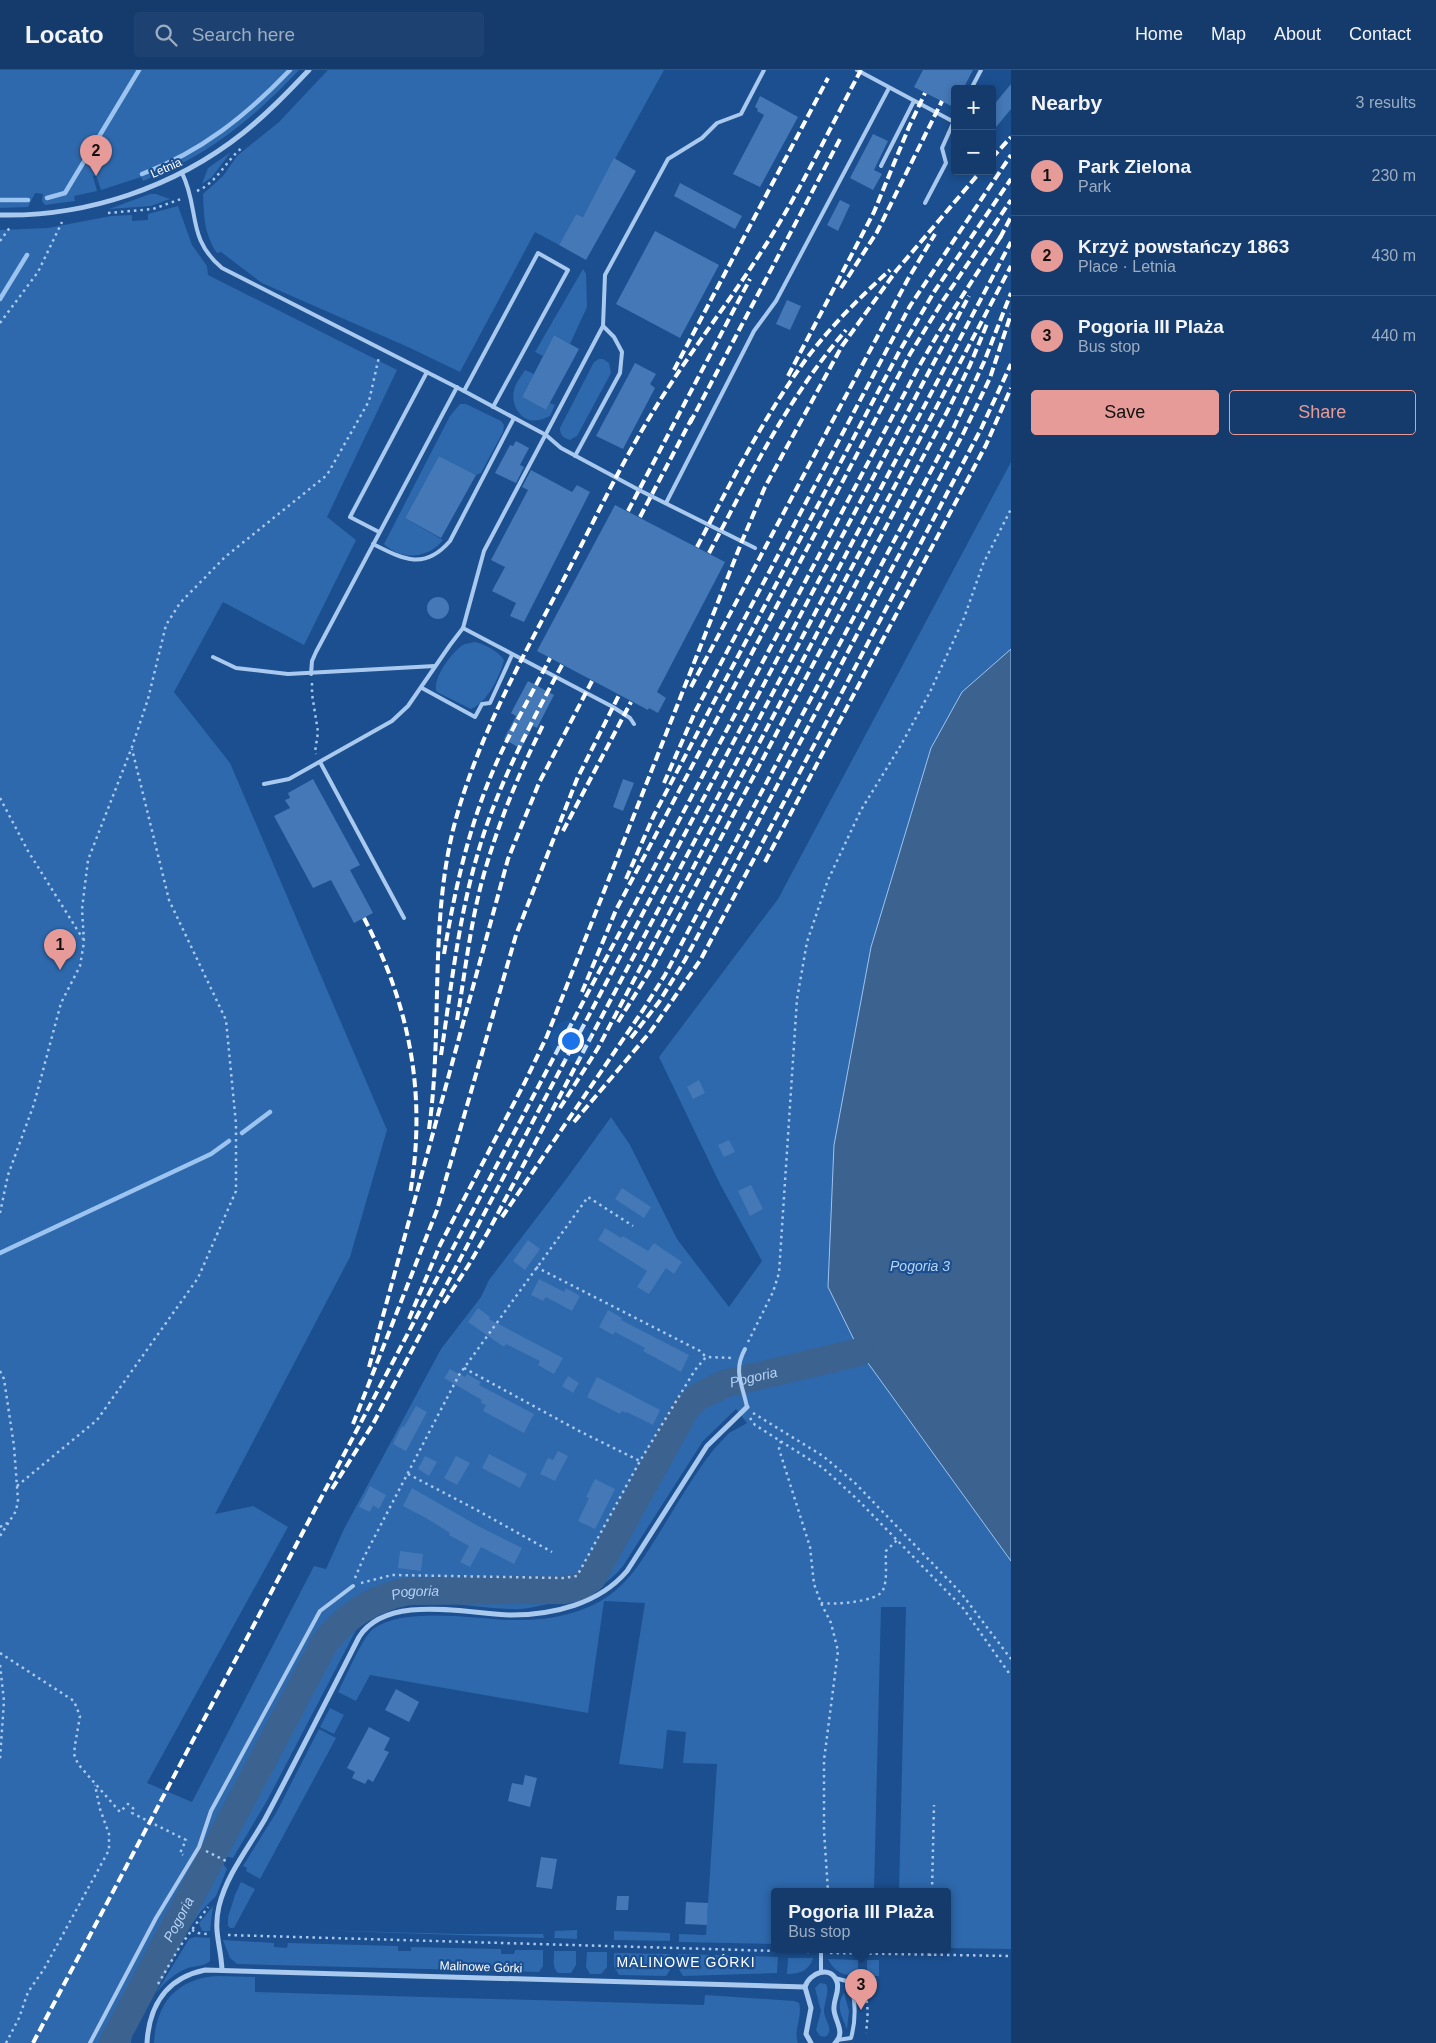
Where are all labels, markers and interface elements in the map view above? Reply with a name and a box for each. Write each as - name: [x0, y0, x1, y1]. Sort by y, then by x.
- search box: [134, 12, 484, 57]
- text: Locato: [25, 21, 104, 48]
- icon: search: [152, 21, 180, 49]
- text: Search here: [192, 24, 295, 45]
- text: Home: [1135, 24, 1183, 44]
- text: Map: [1211, 24, 1246, 44]
- text: About: [1274, 24, 1321, 44]
- text: Contact: [1349, 24, 1411, 44]
- map controls: [951, 85, 996, 175]
- button: +: [951, 85, 996, 130]
- text: Nearby: [1031, 91, 1102, 114]
- text: 3 results: [1356, 94, 1416, 111]
- button: −: [951, 130, 996, 175]
- pin: 2: [80, 135, 112, 176]
- street label: Letnia: [148, 155, 184, 181]
- text: Park Zielona: [1078, 156, 1191, 177]
- text: 1: [1043, 167, 1051, 184]
- text: 230 m: [1372, 167, 1416, 184]
- text: Park: [1078, 178, 1111, 195]
- text: Krzyż powstańczy 1863: [1078, 236, 1289, 257]
- text: 2: [1043, 247, 1051, 264]
- text: 430 m: [1372, 247, 1416, 264]
- text: Place · Letnia: [1078, 258, 1176, 275]
- text: Pogoria III Plaża: [1078, 316, 1224, 337]
- text: 3: [1043, 327, 1051, 344]
- text: 440 m: [1372, 327, 1416, 344]
- text: Bus stop: [1078, 338, 1140, 355]
- button: Save: [1031, 390, 1219, 435]
- button: Share: [1229, 390, 1416, 435]
- pin: 1: [44, 929, 76, 970]
- your location: [558, 1028, 584, 1054]
- water label: Pogoria 3: [890, 1258, 950, 1274]
- water label: Pogoria: [728, 1364, 779, 1390]
- water label: Pogoria: [389, 1583, 439, 1603]
- popup: [771, 1888, 951, 1953]
- water label: Pogoria: [160, 1894, 197, 1944]
- text: Pogoria III Plaża: [788, 1901, 934, 1922]
- text: Bus stop: [788, 1923, 850, 1940]
- district label: MALINOWE GÓRKI: [616, 1954, 756, 1970]
- street label: Malinowe Górki: [439, 1959, 523, 1975]
- pin: 3: [845, 1969, 877, 2010]

